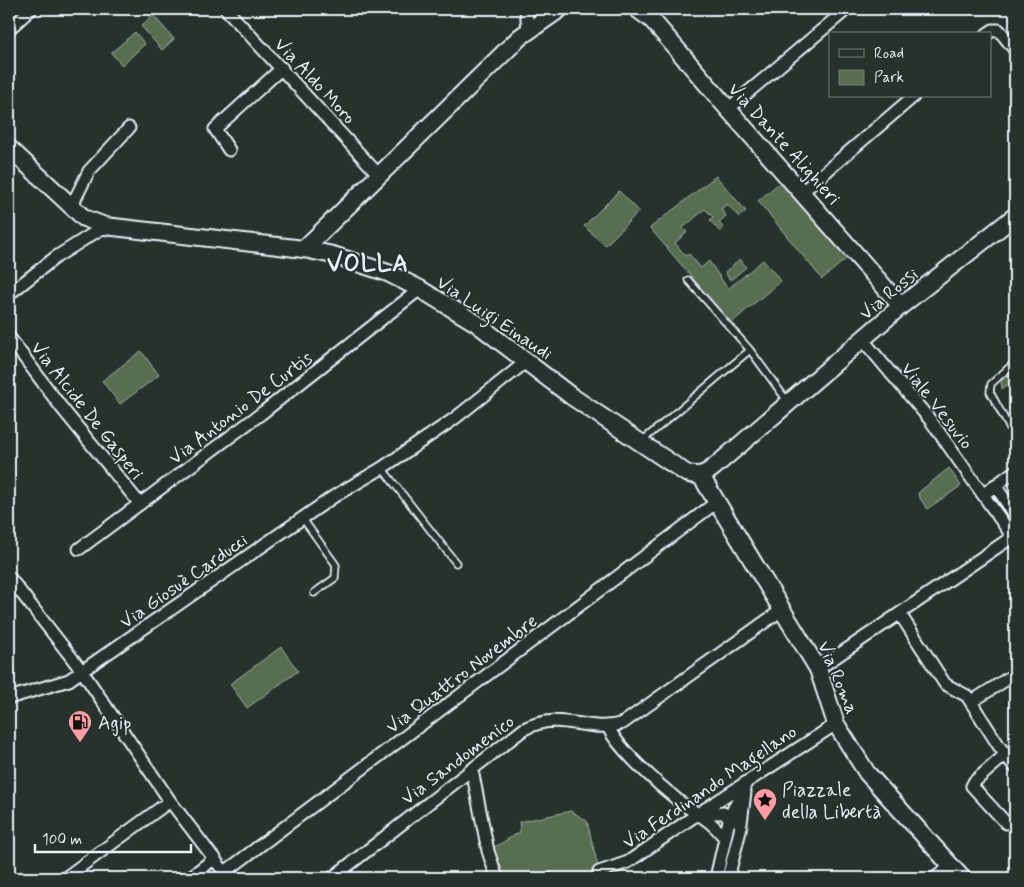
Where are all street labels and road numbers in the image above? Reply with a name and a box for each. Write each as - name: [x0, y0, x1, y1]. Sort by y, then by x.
- street label: Via Aldo Moro: [268, 33, 361, 130]
- street label: Via Dante Alighieri: [721, 77, 846, 211]
- street label: Via Rossi: [854, 262, 924, 326]
- street label: Via Luigi Einaudi: [430, 270, 557, 369]
- street label: Via Alcide De Gasperi: [25, 337, 149, 485]
- street label: Via Antonio De Curtis: [164, 346, 318, 470]
- street label: Viale Vesuvio: [895, 357, 979, 455]
- street label: Via Giosuè Carducci: [115, 528, 253, 635]
- street label: Via Quattro Novembre: [381, 609, 543, 740]
- street label: Via Roma: [811, 637, 864, 718]
- street label: Via Sandomenico: [396, 709, 520, 811]
- street label: Via Ferdinando Magellano: [618, 719, 804, 858]

